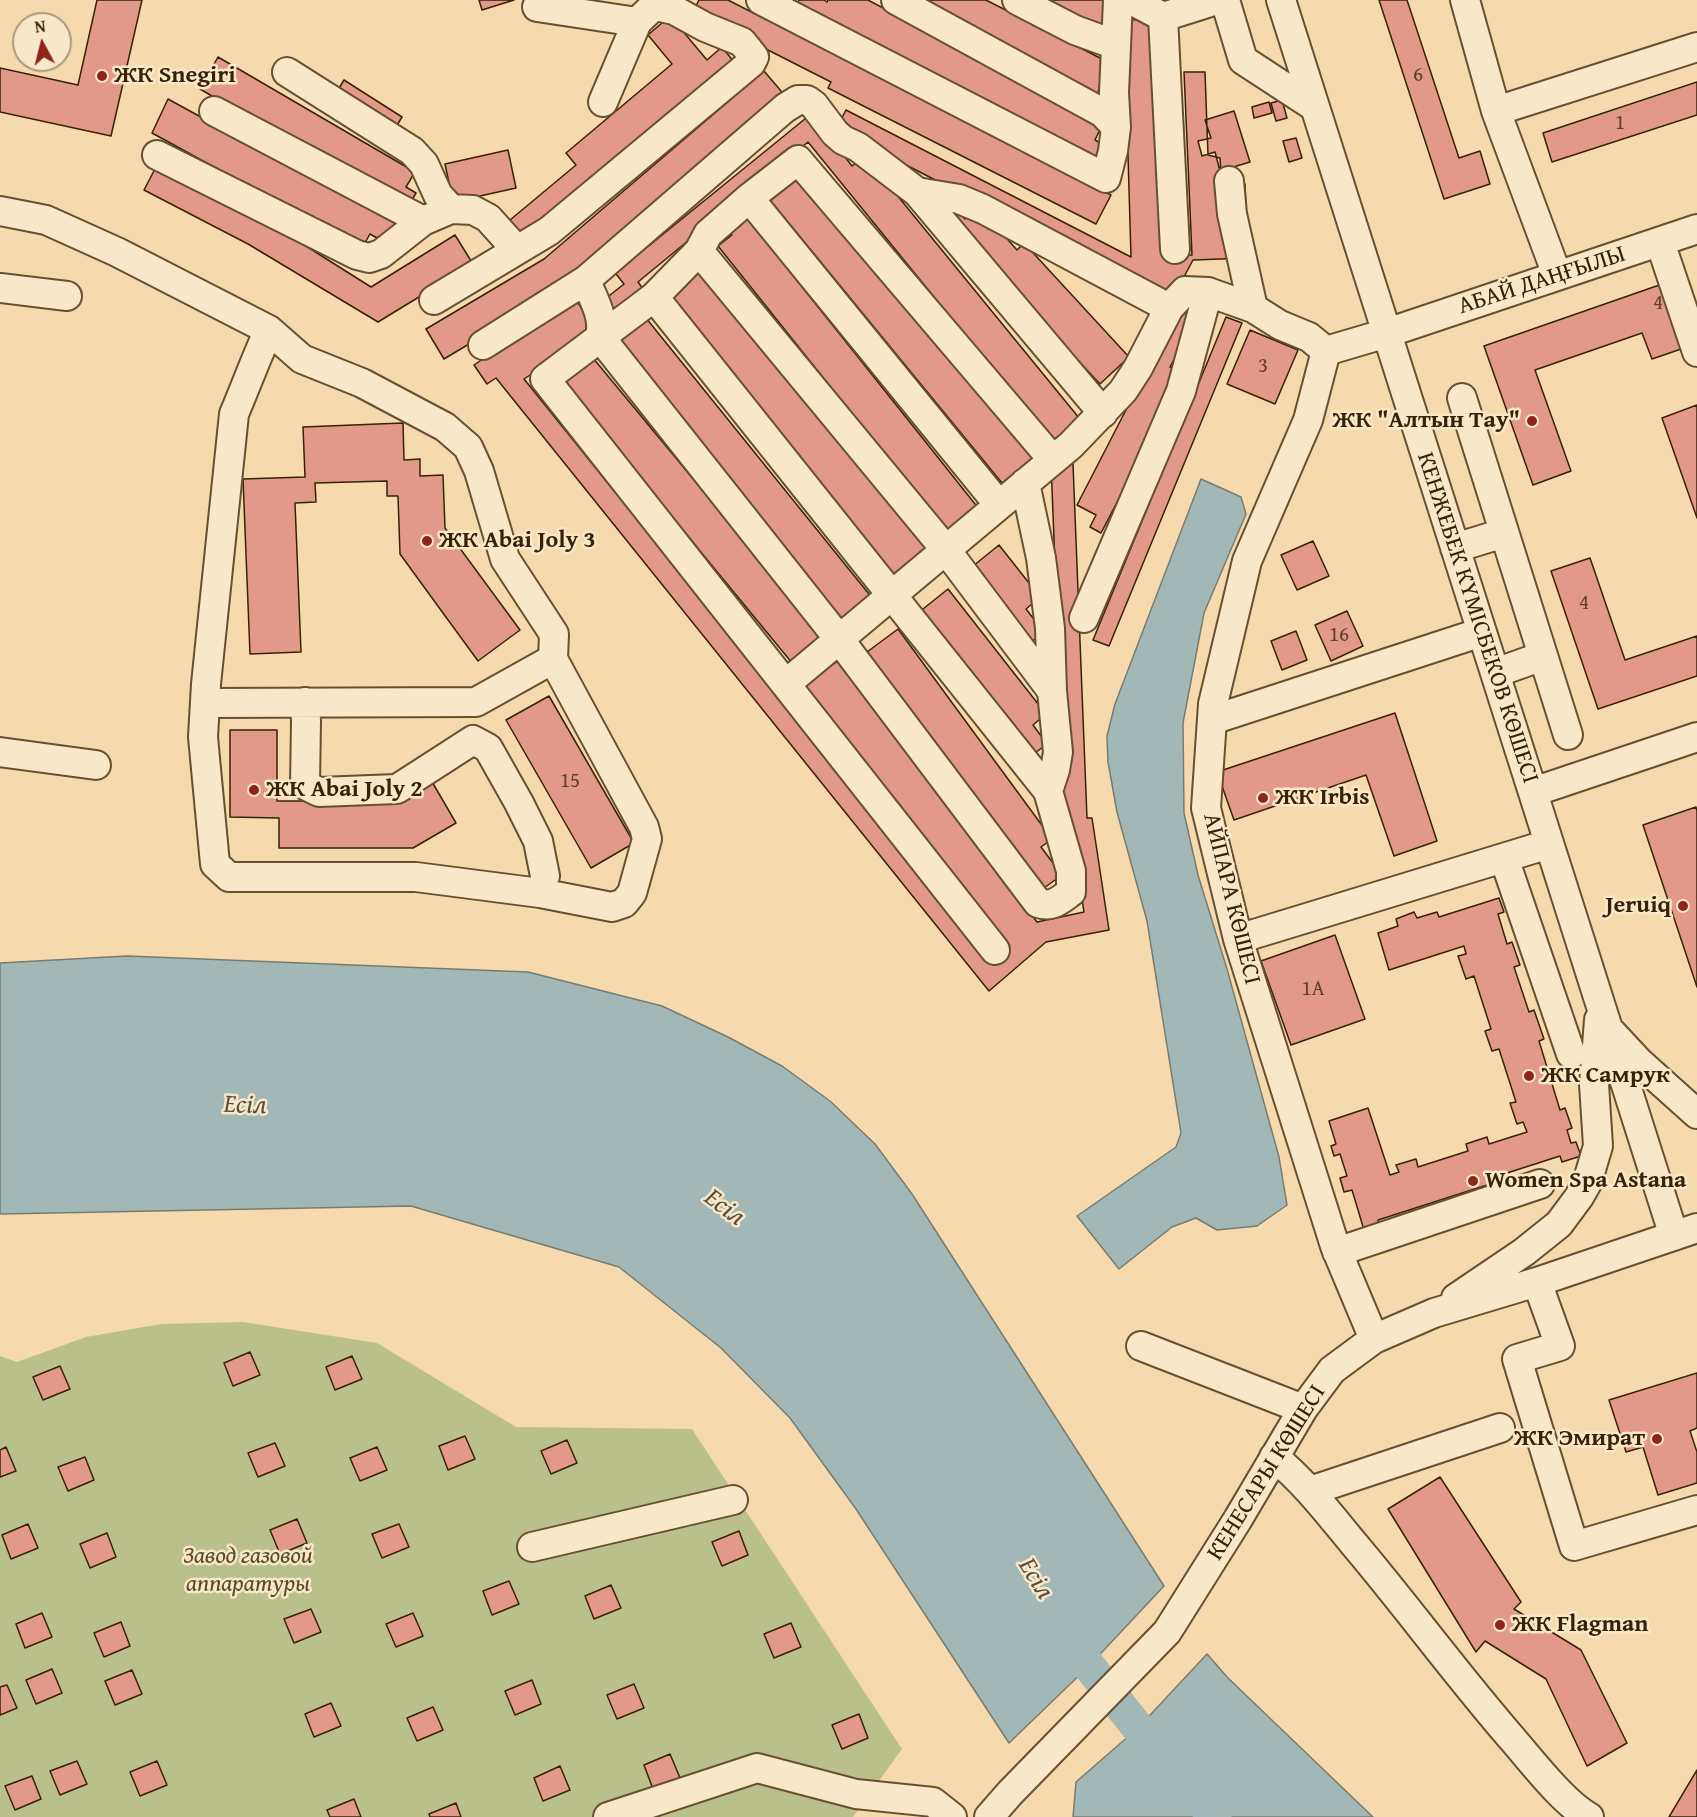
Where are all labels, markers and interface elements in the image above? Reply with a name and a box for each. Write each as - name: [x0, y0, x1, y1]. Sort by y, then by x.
- north arrow: [12, 12, 72, 72]
- text: N: [33, 14, 47, 39]
- place label: ЖК Snegiri: [114, 62, 236, 90]
- house number: 6: [1413, 63, 1423, 89]
- marker: ЖК Snegiri: [95, 69, 109, 83]
- house number: 1: [1615, 111, 1625, 137]
- street label: АБАЙ ДАҢҒЫЛЫ: [1455, 240, 1629, 322]
- house number: 4: [1653, 291, 1663, 317]
- house number: 3: [1258, 354, 1268, 380]
- place label: ЖК "Алтын Тау": [1332, 407, 1520, 435]
- marker: ЖК "Алтын Тау": [1525, 414, 1539, 428]
- street label: КЕНЖЕБЕК КҮМІСБЕКОВ КӨШЕСІ: [1410, 449, 1544, 787]
- place label: ЖК Abai Joly 3: [439, 527, 596, 555]
- marker: ЖК Abai Joly 3: [420, 534, 434, 548]
- house number: 4: [1579, 591, 1589, 617]
- house number: 16: [1329, 623, 1349, 649]
- house number: 15: [560, 769, 580, 795]
- place label: ЖК Abai Joly 2: [266, 776, 423, 804]
- marker: ЖК Abai Joly 2: [247, 783, 261, 797]
- place label: ЖК Irbis: [1275, 784, 1370, 812]
- marker: ЖК Irbis: [1256, 791, 1270, 805]
- street label: АЙПАРА КӨШЕСІ: [1196, 810, 1266, 988]
- place label: Jeruiq: [1605, 892, 1671, 920]
- marker: Jeruiq: [1676, 899, 1690, 913]
- house number: 1А: [1302, 977, 1324, 1003]
- place label: ЖК Самрук: [1541, 1062, 1670, 1090]
- marker: ЖК Самрук: [1522, 1069, 1536, 1083]
- water label: Есіл: [223, 1090, 267, 1122]
- place label: Women Spa Astana: [1485, 1167, 1686, 1195]
- marker: Women Spa Astana: [1466, 1174, 1480, 1188]
- water label: Есіл: [698, 1183, 750, 1233]
- street label: КЕНЕСАРЫ КӨШЕСІ: [1201, 1380, 1333, 1566]
- place label: ЖК Эмират: [1514, 1425, 1645, 1453]
- marker: ЖК Эмират: [1650, 1432, 1664, 1446]
- park label: Завод газовой аппаратуры: [183, 1543, 313, 1599]
- water label: Есіл: [1010, 1553, 1060, 1605]
- place label: ЖК Flagman: [1512, 1611, 1649, 1639]
- marker: ЖК Flagman: [1493, 1618, 1507, 1632]

